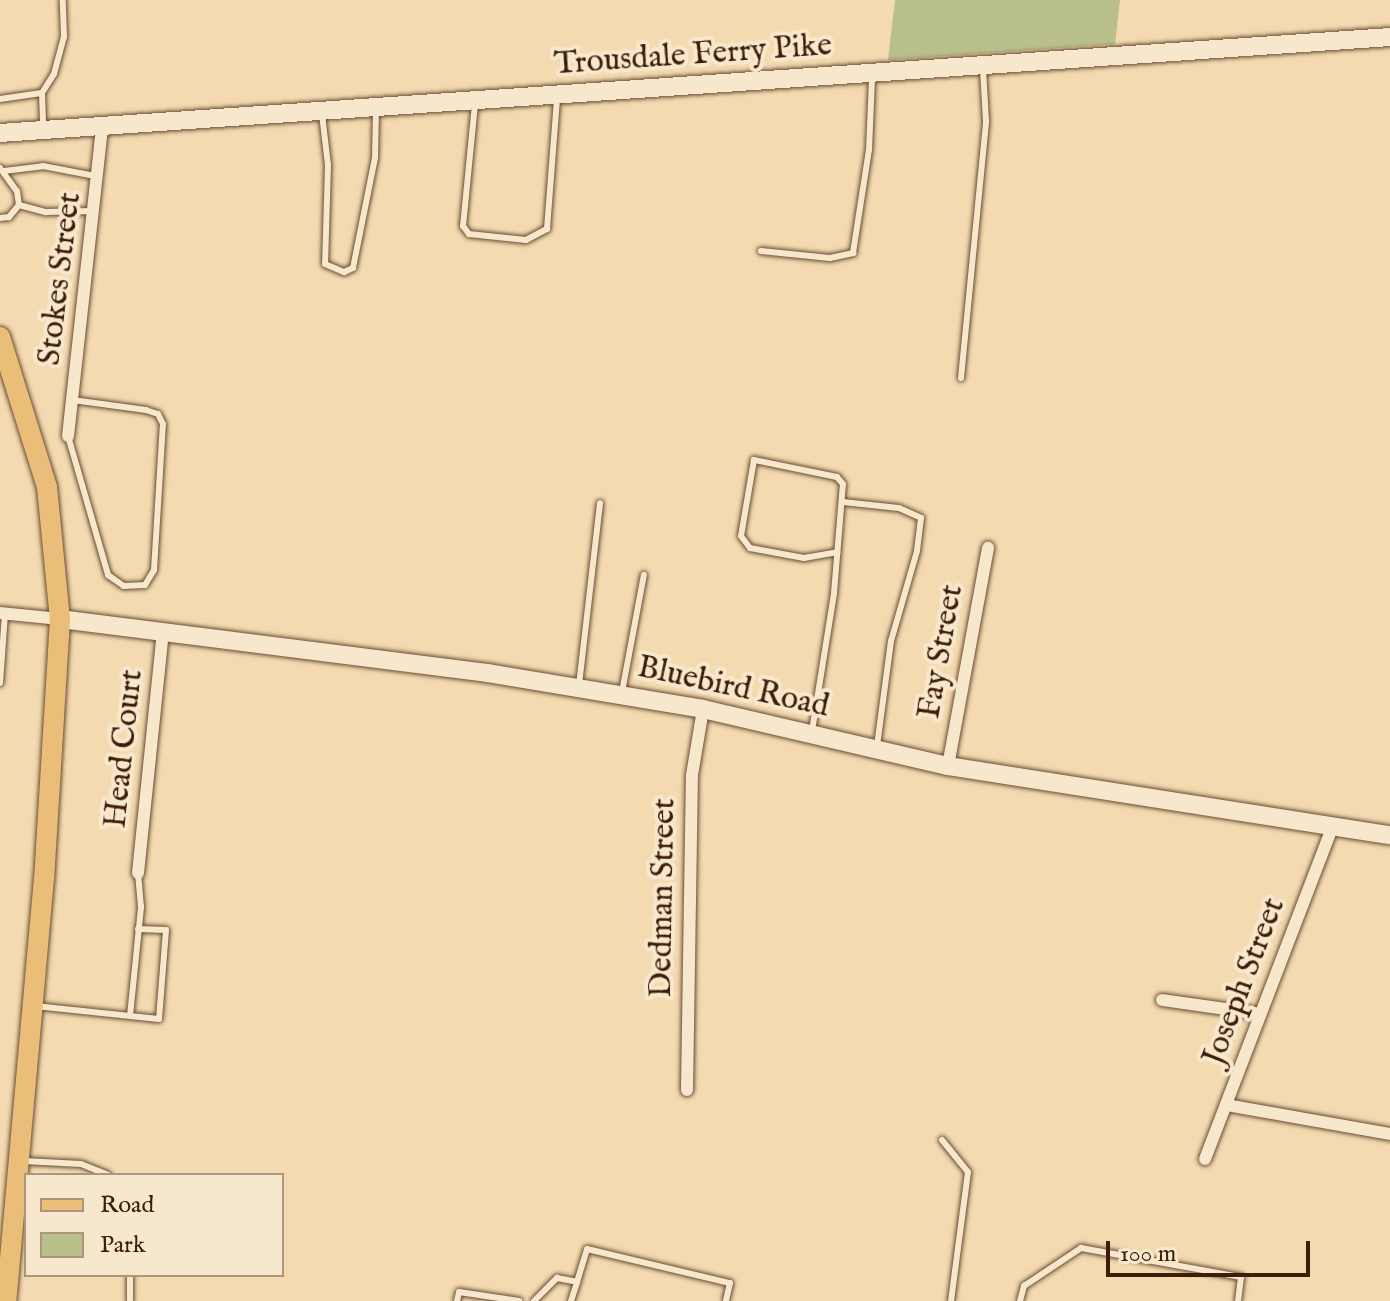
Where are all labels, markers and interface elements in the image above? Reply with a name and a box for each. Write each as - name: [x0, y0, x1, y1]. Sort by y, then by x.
- street label: Trousdale Ferry Pike: [553, 27, 833, 85]
- street label: Stokes Street: [31, 190, 91, 368]
- street label: Fay Street: [911, 582, 973, 722]
- street label: Bluebird Road: [634, 649, 832, 727]
- street label: Head Court: [98, 668, 152, 830]
- street label: Dedman Street: [643, 798, 685, 998]
- street label: Joseph Street: [1196, 893, 1294, 1071]
- legend: [24, 1173, 284, 1277]
- text: Road: [100, 1190, 154, 1221]
- scale bar: [1110, 1225, 1314, 1275]
- text: Park: [100, 1230, 146, 1261]
- text: 100 m: [1120, 1239, 1176, 1270]

